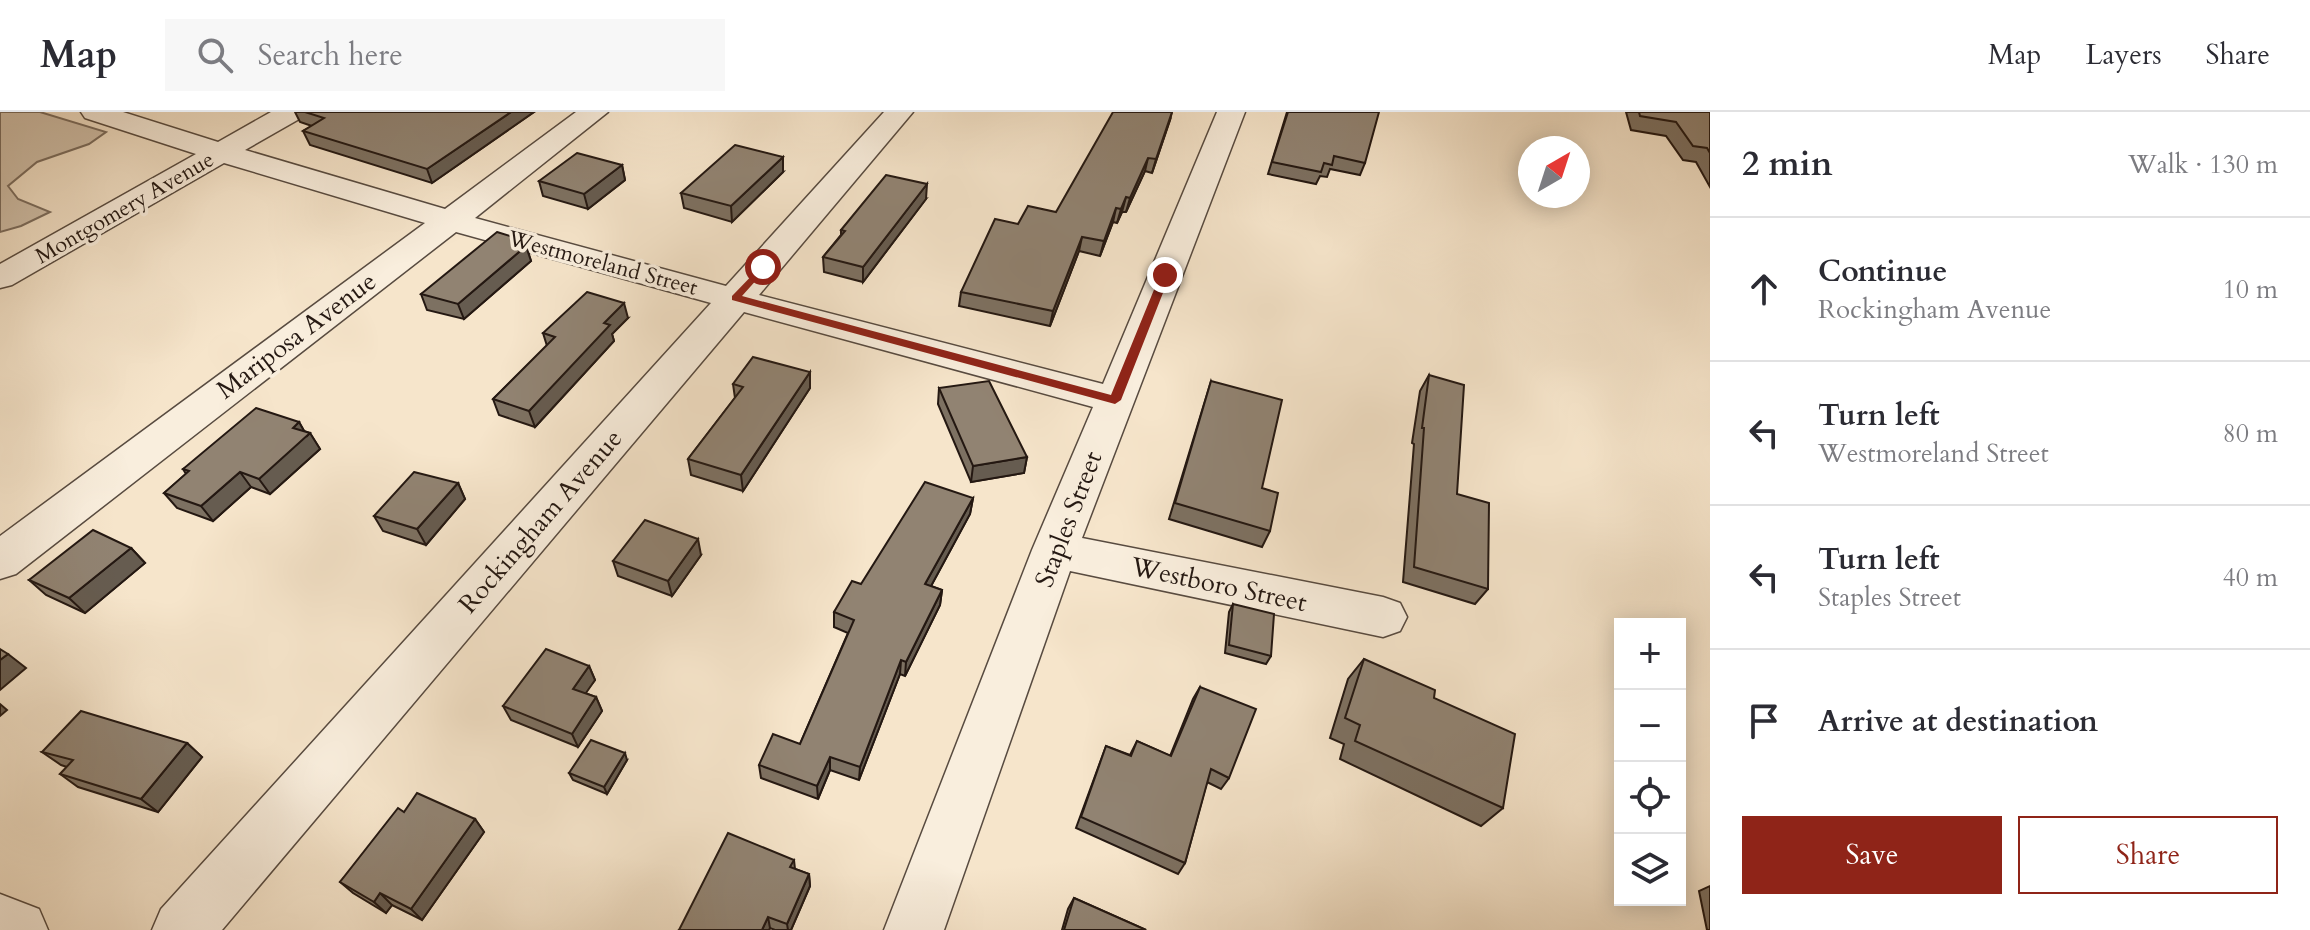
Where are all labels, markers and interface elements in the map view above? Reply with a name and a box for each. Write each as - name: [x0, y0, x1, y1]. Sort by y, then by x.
- search box: [165, 19, 725, 91]
- text: Map: [40, 29, 117, 81]
- icon: search: [193, 33, 237, 77]
- text: Search here: [257, 35, 403, 76]
- text: Map: [1988, 36, 2041, 74]
- text: Layers: [2085, 36, 2162, 74]
- text: Share: [2206, 36, 2270, 74]
- north arrow: [1518, 136, 1590, 208]
- text: 2 min: [1742, 141, 1833, 187]
- street label: Montgomery Avenue: [30, 144, 219, 271]
- text: Walk · 130 m: [2128, 147, 2278, 182]
- street label: Westmoreland Street: [504, 223, 701, 303]
- route start: [745, 249, 781, 285]
- text: Continue: [1818, 251, 1947, 292]
- route end: [1147, 257, 1183, 293]
- street label: Mariposa Avenue: [209, 264, 383, 407]
- icon: ahead: [1742, 267, 1786, 311]
- text: 10 m: [2222, 272, 2278, 307]
- text: Rockingham Avenue: [1818, 292, 2051, 327]
- text: Turn left: [1818, 395, 1940, 436]
- icon: left: [1742, 411, 1786, 455]
- text: 80 m: [2222, 416, 2278, 451]
- street label: Rockingham Avenue: [451, 422, 630, 621]
- text: Westmoreland Street: [1818, 436, 2049, 471]
- street label: Staples Street: [1027, 446, 1110, 592]
- text: Turn left: [1818, 539, 1940, 580]
- street label: Westboro Street: [1127, 549, 1310, 620]
- icon: left: [1742, 555, 1786, 599]
- text: 40 m: [2222, 560, 2278, 595]
- text: Staples Street: [1818, 580, 1961, 615]
- map controls: [1614, 618, 1686, 906]
- button: +: [1614, 618, 1686, 690]
- button: −: [1614, 690, 1686, 762]
- icon: arrive: [1742, 699, 1786, 743]
- text: Arrive at destination: [1818, 701, 2098, 742]
- button: locate: [1614, 762, 1686, 834]
- button: Save: [1742, 816, 2002, 894]
- button: Share: [2018, 816, 2278, 894]
- button: layers: [1614, 834, 1686, 906]

